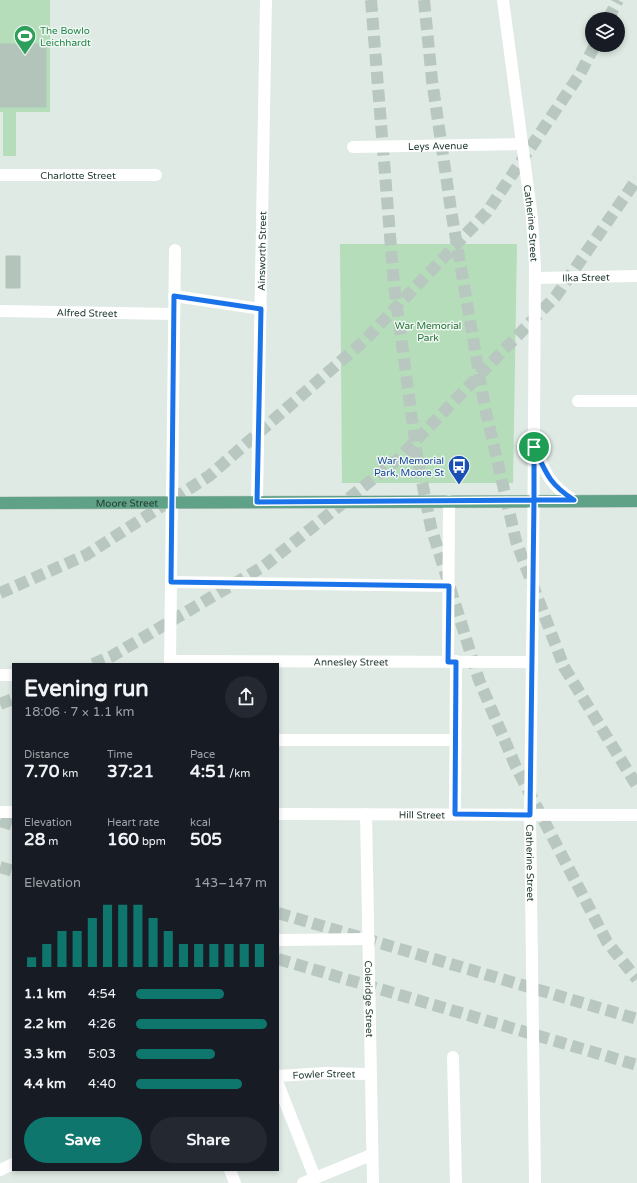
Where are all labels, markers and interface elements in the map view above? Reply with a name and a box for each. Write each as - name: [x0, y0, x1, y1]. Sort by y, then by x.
- map controls: [585, 12, 625, 52]
- button: layers: [585, 12, 625, 52]
- sports icon: The Bowlo Leichhardt: [12, 23, 38, 56]
- place label: The Bowlo Leichhardt: [40, 25, 91, 49]
- street label: Leys Avenue: [408, 140, 468, 153]
- street label: Charlotte Street: [40, 170, 116, 182]
- street label: Catherine Street: [521, 184, 540, 262]
- street label: Ainsworth Street: [256, 211, 269, 291]
- street label: Ilka Street: [562, 272, 610, 284]
- street label: Alfred Street: [57, 307, 118, 320]
- park label: War Memorial Park: [395, 320, 461, 344]
- pin: [517, 430, 551, 464]
- icon: arrive: [523, 436, 545, 458]
- bus stop icon: War Memorial Park, Moore St: [446, 453, 472, 486]
- place label: War Memorial Park, Moore St: [374, 455, 444, 479]
- street label: Moore Street: [96, 498, 158, 510]
- street label: Annesley Street: [314, 656, 389, 669]
- text: Evening run: [24, 676, 149, 702]
- button: share: [225, 676, 267, 718]
- text: 18:06 · 7 × 1.1 km: [24, 704, 135, 720]
- text: Distance: [24, 748, 69, 761]
- text: Time: [107, 748, 133, 761]
- text: Pace: [190, 748, 215, 761]
- text: 7.70: [24, 761, 59, 782]
- text: 37:21: [107, 761, 154, 782]
- text: 4:51: [190, 761, 226, 782]
- text: km: [59, 767, 78, 780]
- text: /km: [226, 767, 250, 780]
- street label: Hill Street: [399, 809, 445, 821]
- text: Elevation: [24, 816, 72, 829]
- text: Heart rate: [107, 816, 159, 829]
- text: kcal: [190, 816, 211, 829]
- street label: Catherine Street: [523, 824, 536, 902]
- text: 28: [24, 829, 45, 850]
- text: 160: [107, 829, 139, 850]
- text: 505: [190, 829, 222, 850]
- text: m: [45, 835, 58, 848]
- text: bpm: [139, 835, 166, 848]
- text: Elevation: [24, 875, 81, 891]
- text: 143–147 m: [194, 875, 267, 891]
- street label: Coleridge Street: [362, 960, 375, 1038]
- text: 1.1 km: [24, 986, 66, 1002]
- text: 4:54: [88, 986, 116, 1002]
- text: 2.2 km: [24, 1016, 66, 1032]
- text: 4:26: [88, 1016, 116, 1032]
- text: 3.3 km: [24, 1046, 66, 1062]
- text: 5:03: [88, 1046, 116, 1062]
- street label: Fowler Street: [292, 1068, 356, 1082]
- text: 4.4 km: [24, 1076, 66, 1092]
- text: 4:40: [88, 1076, 116, 1092]
- button: Save: [24, 1117, 142, 1163]
- button: Share: [150, 1117, 267, 1163]

